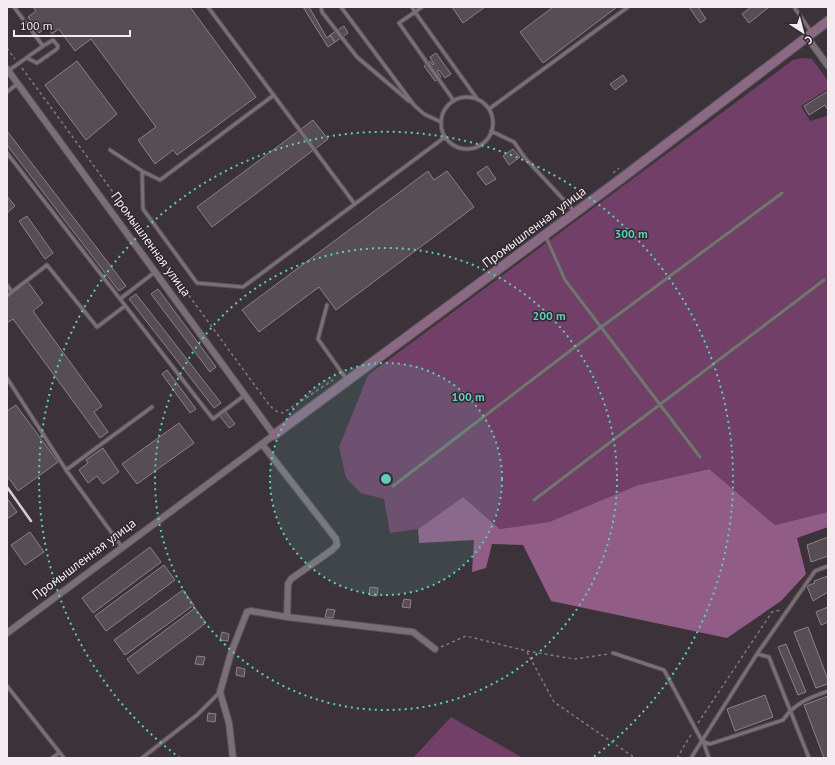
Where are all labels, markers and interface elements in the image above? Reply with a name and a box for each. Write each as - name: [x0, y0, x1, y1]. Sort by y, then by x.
- scale bar: [14, 12, 130, 38]
- north arrow: [783, 12, 823, 52]
- text: 100 m: [20, 18, 53, 33]
- text: С: [802, 33, 815, 48]
- street label: Промышленная улица: [479, 182, 589, 272]
- street label: Промышленная улица: [107, 188, 195, 300]
- text: 300 m: [614, 226, 648, 241]
- text: 200 m: [532, 308, 566, 323]
- text: 100 m: [451, 389, 485, 404]
- centre of rings: [379, 472, 393, 486]
- street label: Промышленная улица: [29, 514, 139, 604]

